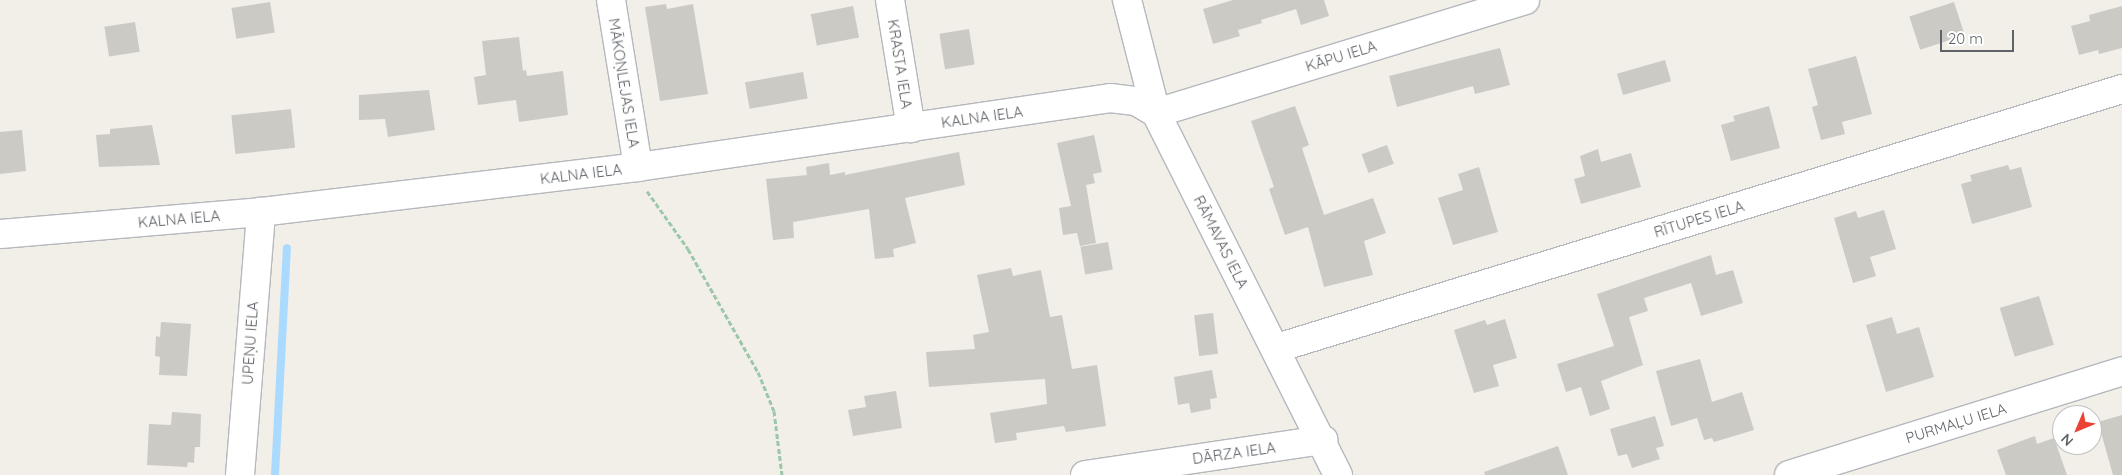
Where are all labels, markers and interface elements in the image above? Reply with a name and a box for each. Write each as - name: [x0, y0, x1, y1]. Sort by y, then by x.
- street label: MĀKOŅLEJAS IELA: [605, 17, 643, 149]
- street label: KRASTA IELA: [884, 18, 916, 110]
- scale bar: [1942, 20, 2016, 52]
- text: 20 m: [1948, 29, 1983, 48]
- street label: KĀPU IELA: [1303, 37, 1379, 75]
- street label: KALNA IELA: [940, 102, 1024, 132]
- street label: KALNA IELA: [539, 160, 623, 188]
- street label: RĀMAVAS IELA: [1190, 192, 1252, 292]
- street label: RĪTUPES IELA: [1652, 197, 1746, 241]
- street label: KALNA IELA: [137, 206, 221, 232]
- street label: UPEŅU IELA: [238, 301, 262, 385]
- street label: PURMAĻU IELA: [1903, 399, 2009, 447]
- north arrow: [2052, 405, 2102, 455]
- text: N: [2057, 430, 2077, 450]
- street label: DĀRZA IELA: [1191, 438, 1277, 468]

